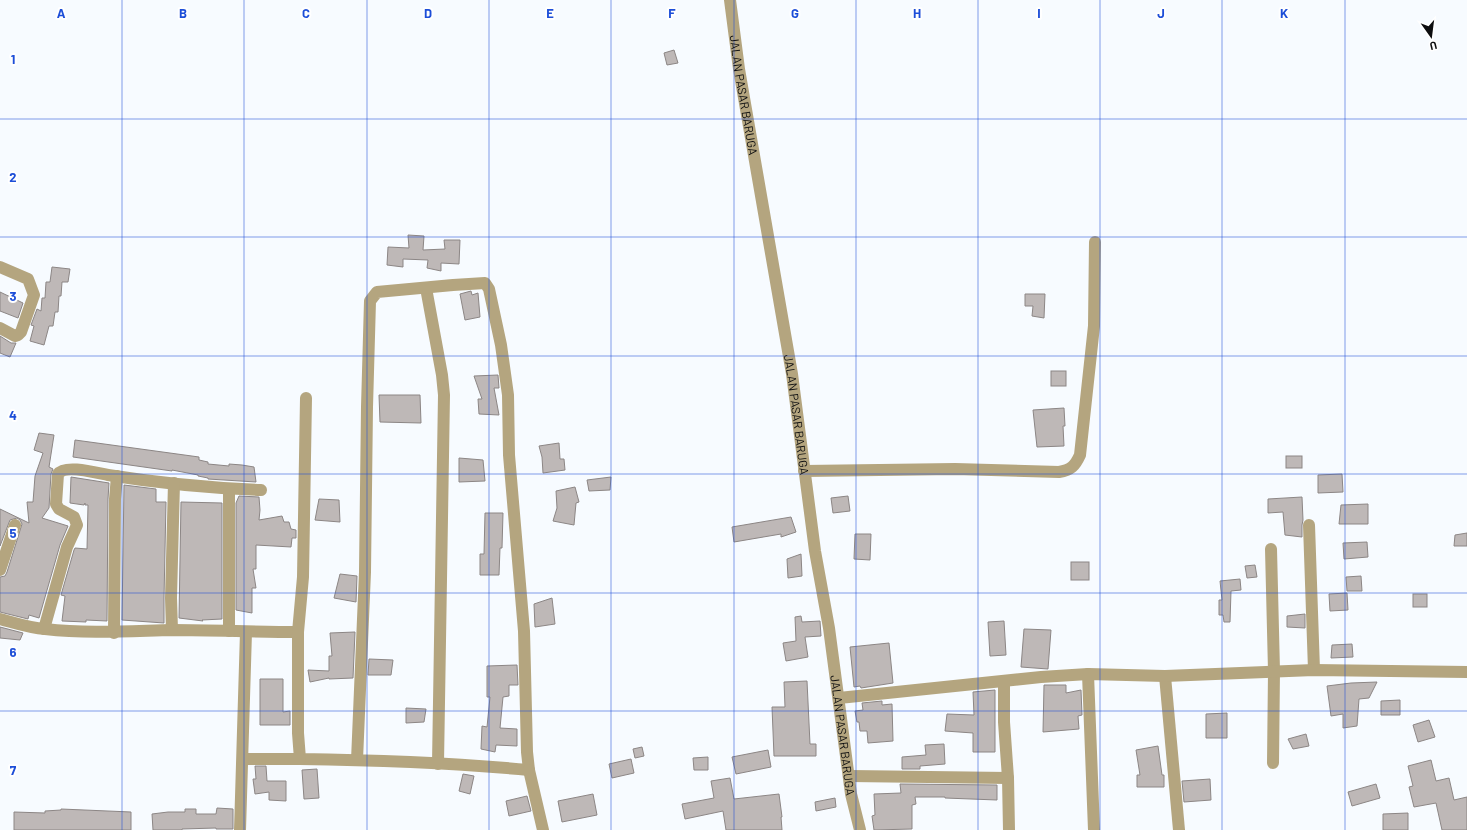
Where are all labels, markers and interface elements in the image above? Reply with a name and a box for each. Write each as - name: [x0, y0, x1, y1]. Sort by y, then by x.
- text: A: [57, 5, 66, 21]
- text: B: [179, 5, 187, 21]
- text: C: [302, 5, 310, 21]
- text: D: [424, 5, 432, 21]
- text: E: [546, 5, 554, 21]
- text: F: [668, 5, 676, 21]
- text: G: [791, 5, 799, 21]
- text: H: [913, 5, 921, 21]
- text: I: [1037, 5, 1041, 21]
- text: J: [1157, 5, 1165, 21]
- text: K: [1280, 5, 1288, 21]
- north arrow: [1411, 16, 1451, 56]
- street label: JALAN PASAR BARUGA: [728, 34, 761, 156]
- text: U: [1429, 39, 1438, 53]
- text: 1: [11, 51, 15, 67]
- text: 2: [9, 169, 17, 185]
- text: 3: [9, 288, 17, 304]
- street label: JALAN PASAR BARUGA: [782, 353, 812, 476]
- text: 4: [9, 407, 17, 423]
- text: 5: [9, 525, 17, 541]
- text: 6: [10, 644, 17, 660]
- street label: JALAN PASAR BARUGA: [828, 674, 858, 796]
- text: 7: [10, 762, 17, 778]

